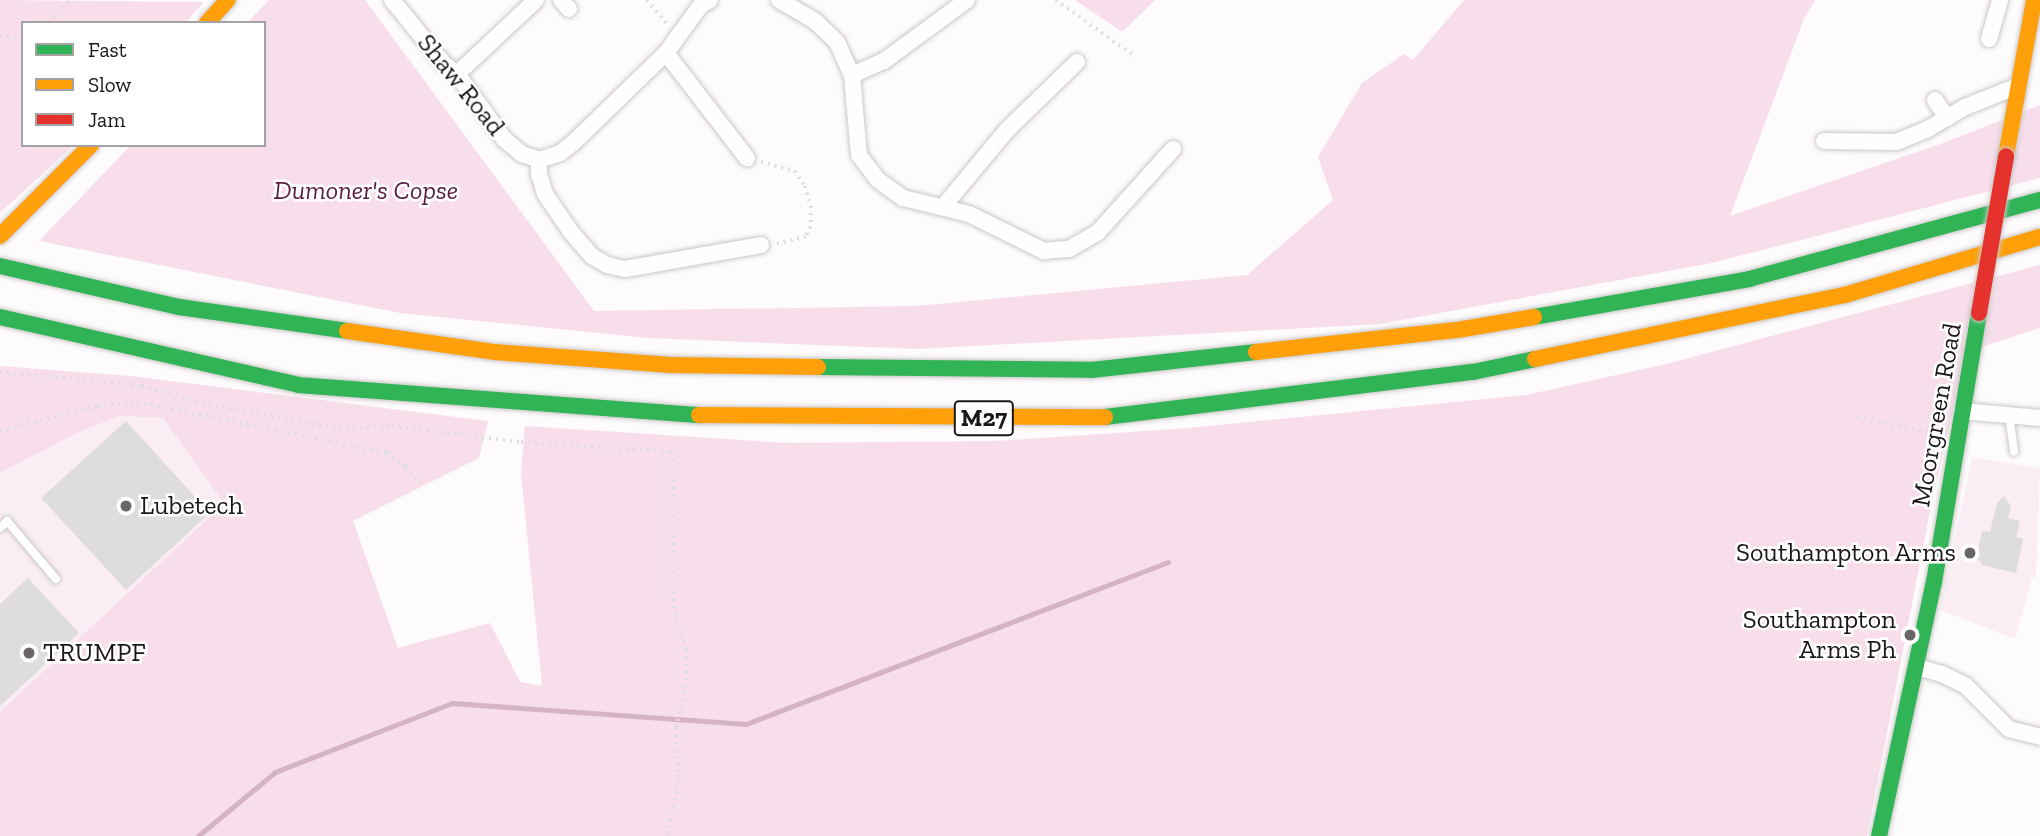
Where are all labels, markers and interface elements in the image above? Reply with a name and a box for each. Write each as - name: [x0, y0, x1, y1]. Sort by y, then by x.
- legend: [21, 21, 266, 147]
- street label: Shaw Road: [410, 28, 512, 142]
- text: Fast: [88, 37, 127, 62]
- text: Slow: [88, 72, 131, 97]
- text: Jam: [88, 107, 125, 132]
- park label: Dumoner's Copse: [274, 175, 458, 207]
- street label: Moorgreen Road: [1905, 321, 1969, 509]
- road number: M27: [953, 398, 1016, 438]
- place label: Lubetech: [140, 490, 243, 522]
- marker: Lubetech: [118, 498, 134, 514]
- place label: Southampton Arms: [1735, 537, 1956, 569]
- marker: Southampton Arms: [1962, 545, 1978, 561]
- place label: Southampton Arms Ph: [1743, 604, 1896, 666]
- marker: Southampton Arms Ph: [1902, 627, 1918, 643]
- place label: TRUMPF: [43, 637, 146, 669]
- marker: TRUMPF: [21, 645, 37, 661]

